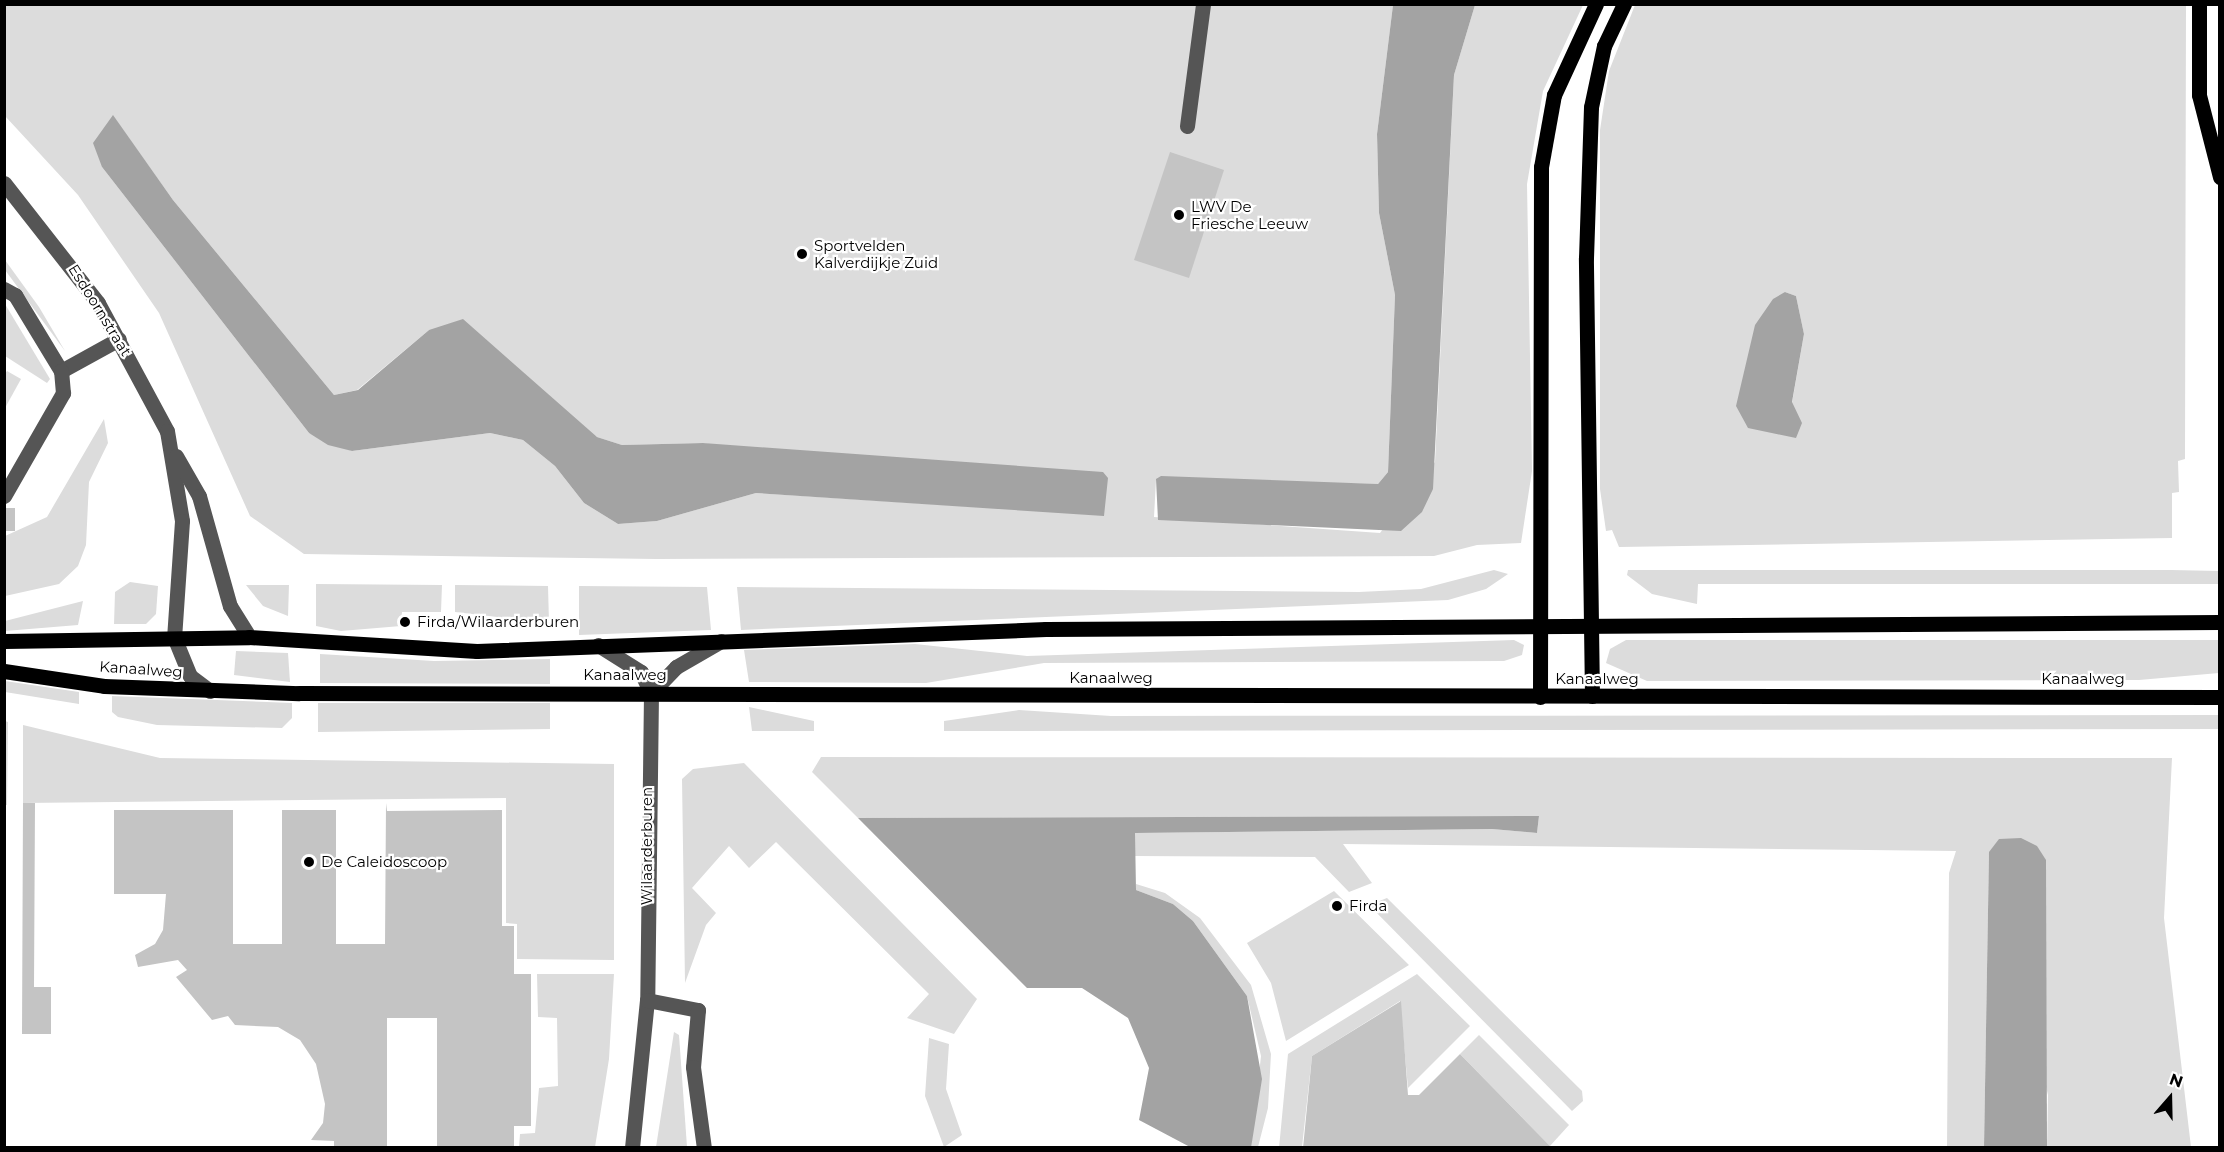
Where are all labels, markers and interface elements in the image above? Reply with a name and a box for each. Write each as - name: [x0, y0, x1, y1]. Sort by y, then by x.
- place label: LWV De Friesche Leeuw: [1191, 197, 1308, 232]
- marker: LWV De Friesche Leeuw: [1172, 208, 1186, 222]
- place label: Sportvelden Kalverdijkje Zuid: [814, 236, 938, 271]
- marker: Sportvelden Kalverdijkje Zuid: [795, 247, 809, 261]
- street label: Esdoornstraat: [65, 261, 135, 359]
- place label: Firda/Wilaarderburen: [417, 613, 579, 631]
- marker: Firda/Wilaarderburen: [398, 615, 412, 629]
- street label: Kanaalweg: [99, 657, 183, 681]
- street label: Kanaalweg: [583, 666, 667, 684]
- street label: Kanaalweg: [1069, 669, 1153, 687]
- street label: Kanaalweg: [1555, 670, 1639, 688]
- street label: Kanaalweg: [2041, 670, 2125, 688]
- street label: Wilaarderburen: [638, 787, 656, 905]
- place label: De Caleidoscoop: [321, 853, 447, 871]
- marker: De Caleidoscoop: [302, 855, 316, 869]
- place label: Firda: [1349, 897, 1387, 915]
- marker: Firda: [1330, 899, 1344, 913]
- north arrow: [2140, 1068, 2200, 1128]
- text: N: [2167, 1069, 2186, 1092]

